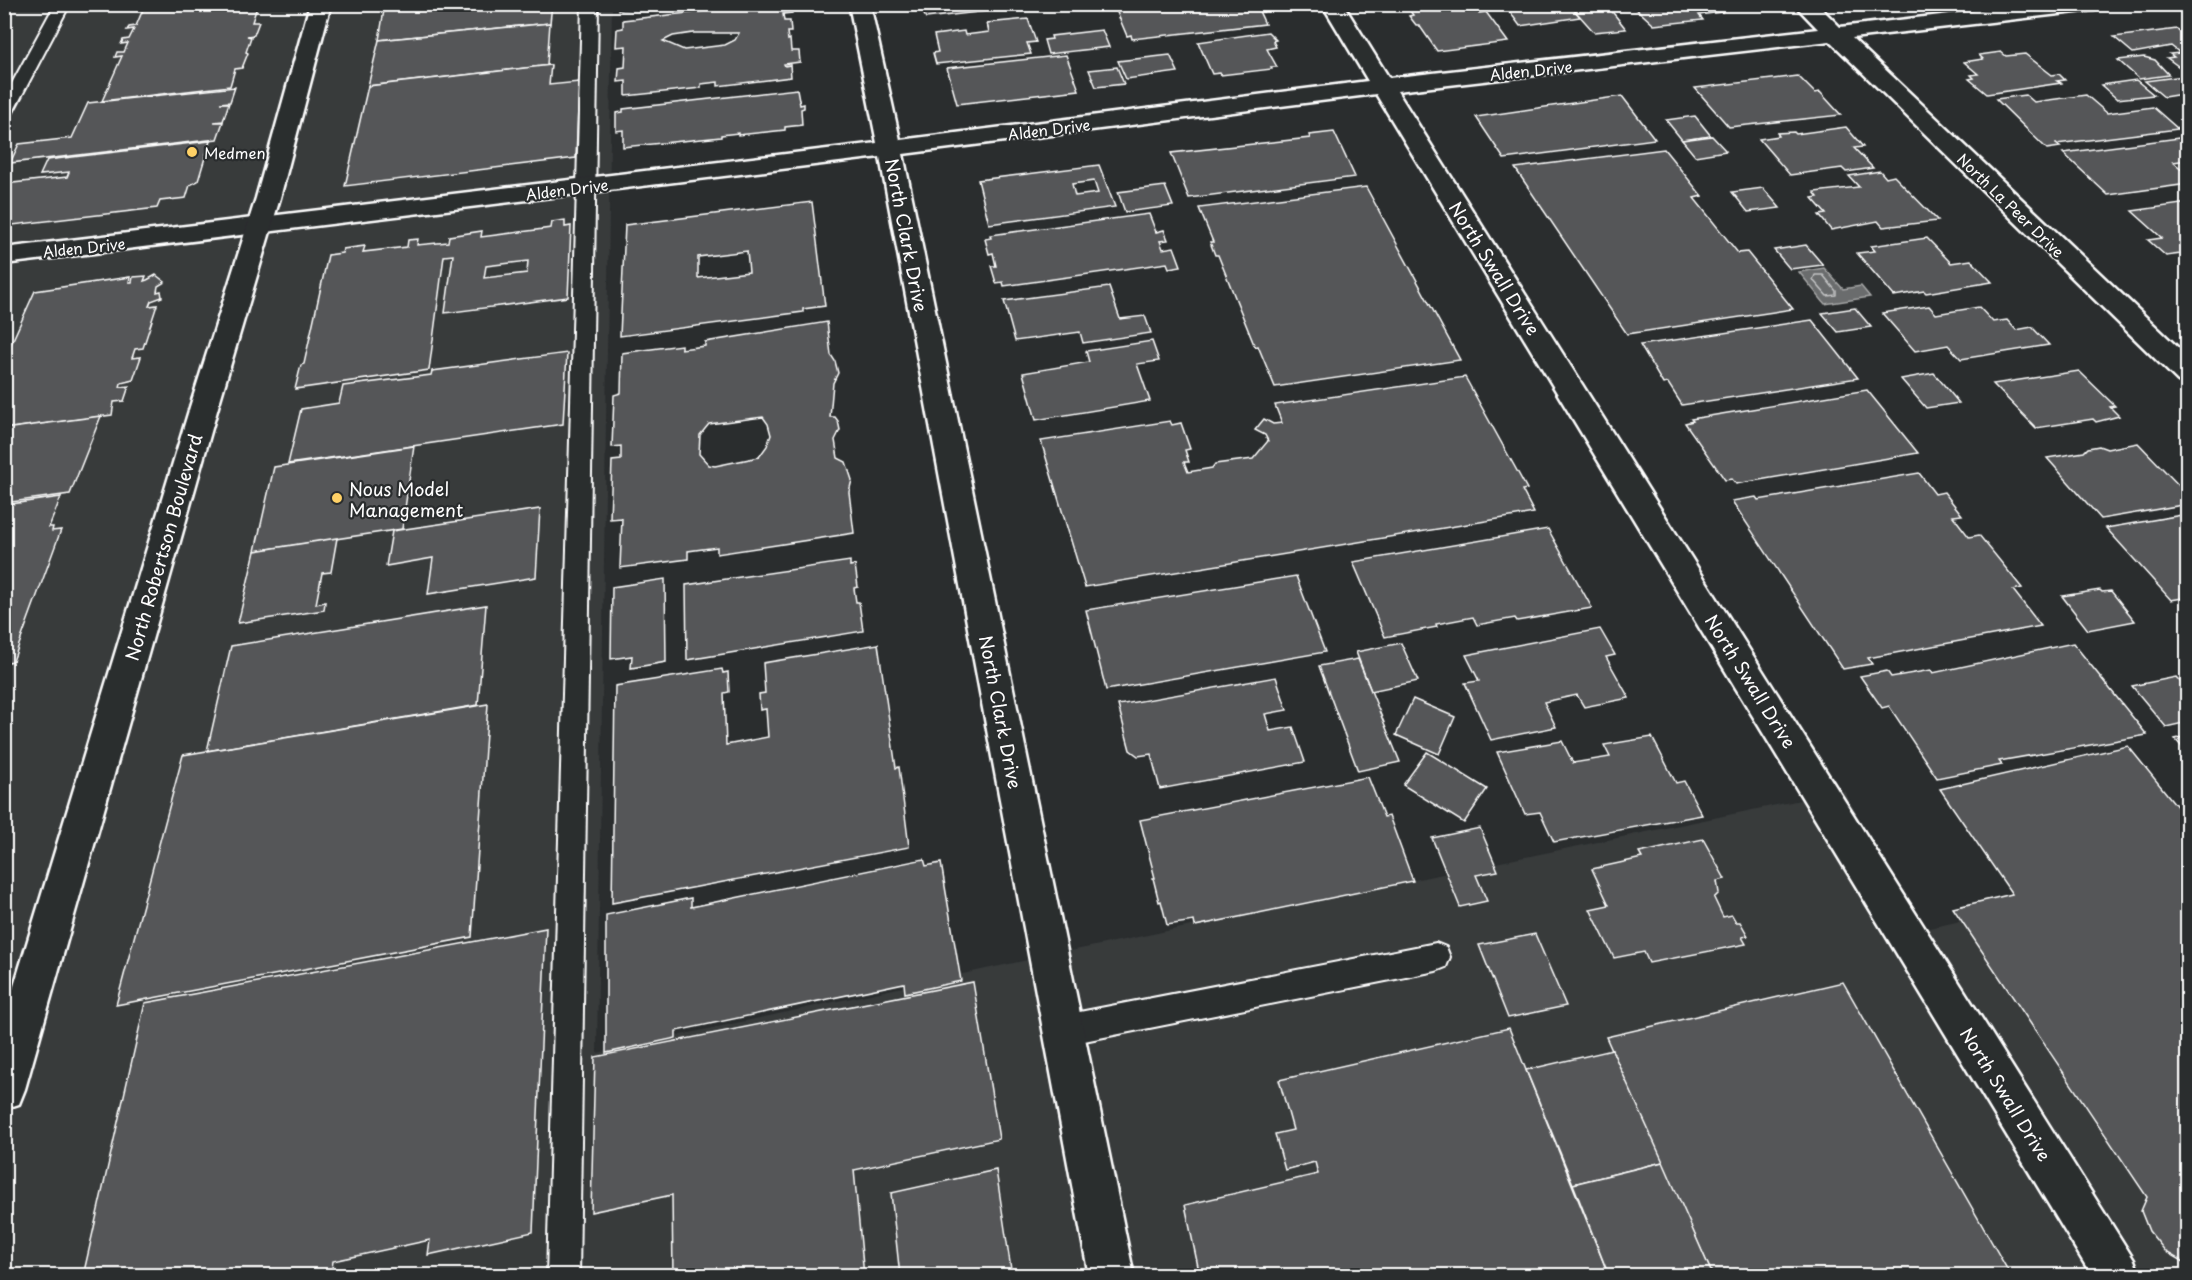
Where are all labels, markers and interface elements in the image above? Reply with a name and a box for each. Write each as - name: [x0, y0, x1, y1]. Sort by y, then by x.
- street label: Alden Drive: [1489, 54, 1574, 86]
- street label: Alden Drive: [1006, 113, 1092, 145]
- place label: Medmen: [204, 141, 266, 164]
- marker: Medmen: [185, 145, 199, 159]
- street label: North La Peer Drive: [1952, 148, 2070, 262]
- street label: North Clark Drive: [879, 156, 935, 314]
- street label: Alden Drive: [524, 173, 610, 205]
- street label: North Swall Drive: [1443, 196, 1547, 340]
- street label: Alden Drive: [42, 231, 127, 263]
- street label: North Robertson Boulevard: [118, 430, 208, 664]
- place label: Nous Model Management: [349, 475, 463, 523]
- marker: Nous Model Management: [330, 491, 344, 505]
- street label: North Swall Drive: [1699, 609, 1803, 753]
- street label: North Clark Drive: [973, 633, 1029, 791]
- street label: North Swall Drive: [1954, 1022, 2058, 1166]

